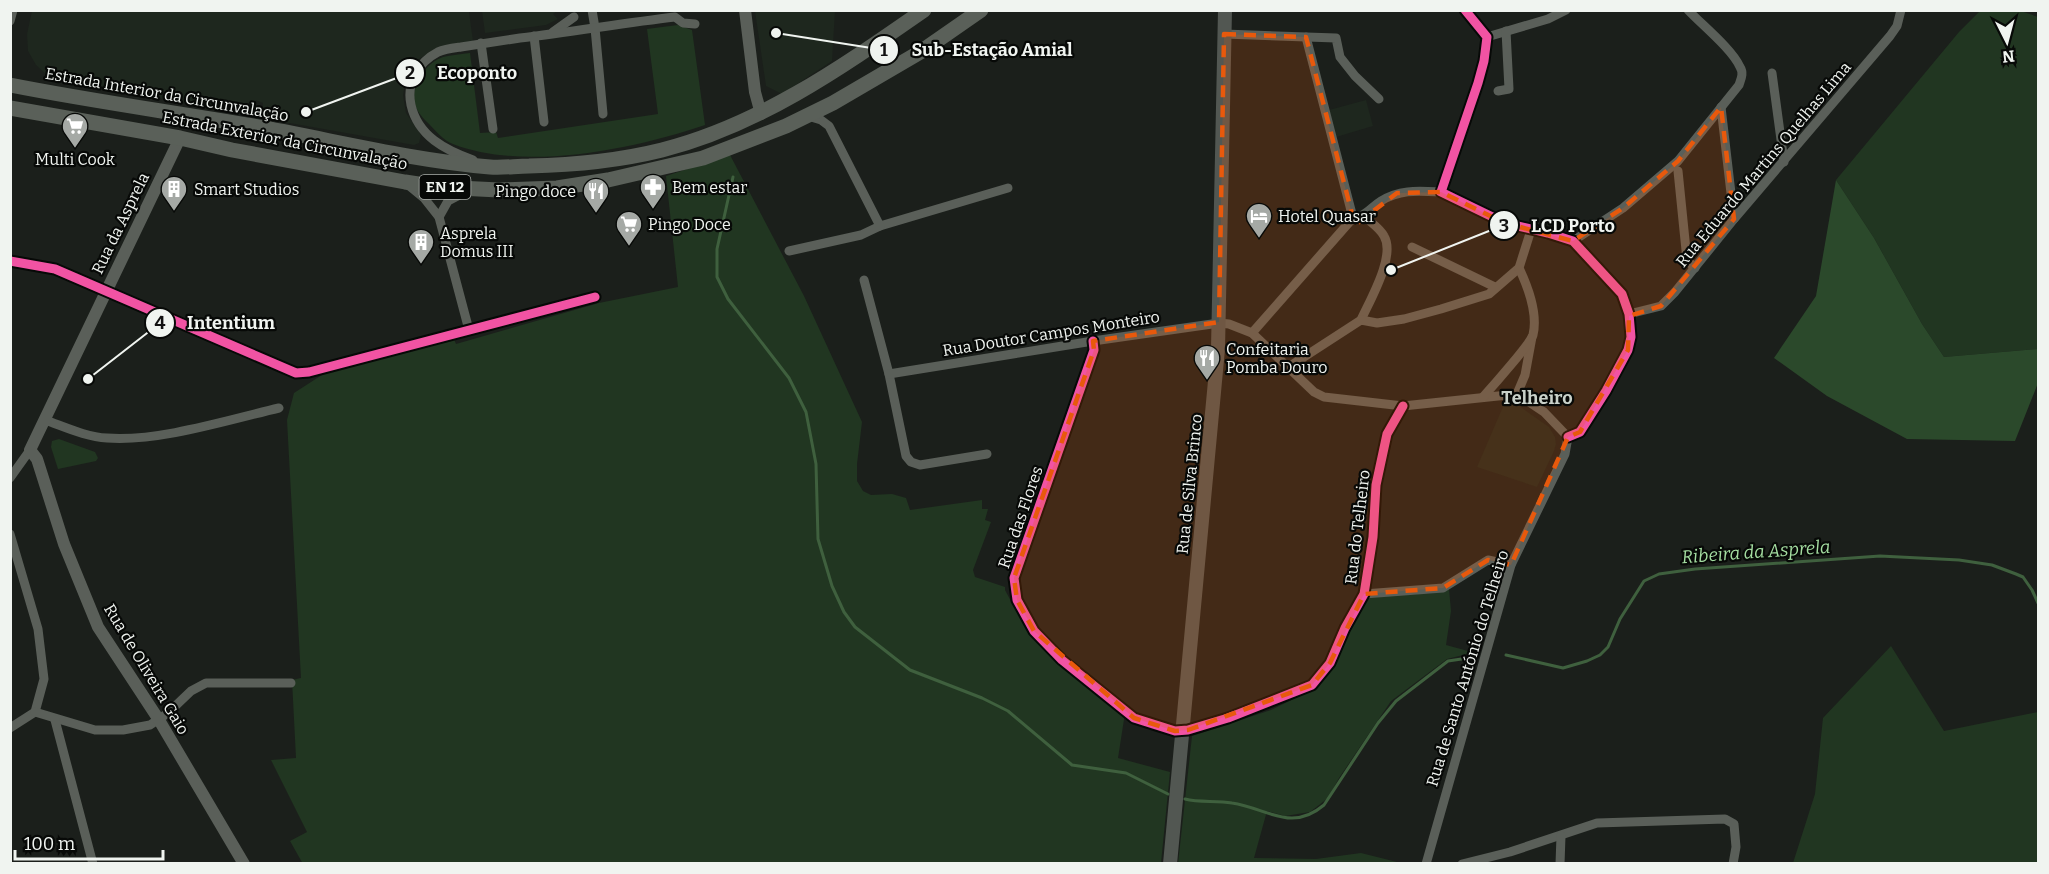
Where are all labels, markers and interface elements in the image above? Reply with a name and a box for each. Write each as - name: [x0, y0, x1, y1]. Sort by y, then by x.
- north arrow: [1977, 12, 2037, 72]
- callout: Sub-Estação Amial: [869, 32, 1084, 68]
- text: 1: [880, 39, 888, 61]
- text: Sub-Estação Amial: [912, 39, 1073, 61]
- text: N: [2001, 46, 2016, 67]
- callout: Ecoponto: [395, 55, 529, 91]
- street label: Rua Eduardo Martins Quelhas Lima: [1672, 58, 1855, 271]
- text: 2: [405, 62, 415, 84]
- text: Ecoponto: [437, 62, 517, 84]
- street label: Estrada Interior da Circunvalação: [44, 64, 290, 125]
- street label: Estrada Exterior da Circunvalação: [161, 107, 409, 174]
- supermarket icon: Multi Cook: [60, 111, 90, 149]
- place label: Multi Cook: [35, 150, 115, 169]
- street label: Rua da Asprela: [88, 169, 153, 277]
- pharmacy icon: Bem estar: [638, 172, 668, 210]
- building icon: Smart Studios: [159, 174, 189, 212]
- road number: EN 12: [420, 175, 470, 199]
- restaurant icon: Pingo doce: [581, 176, 611, 214]
- place label: Bem estar: [672, 178, 747, 197]
- place label: Smart Studios: [194, 180, 299, 199]
- place label: Pingo doce: [495, 182, 576, 201]
- hotel icon: Hotel Quasar: [1244, 201, 1274, 239]
- place label: Hotel Quasar: [1278, 207, 1376, 226]
- callout: LCD Porto: [1489, 207, 1627, 243]
- supermarket icon: Pingo Doce: [614, 209, 644, 247]
- place label: Pingo Doce: [648, 215, 731, 234]
- text: 3: [1499, 215, 1509, 237]
- text: LCD Porto: [1531, 215, 1615, 237]
- place label: Asprela Domus III: [440, 224, 514, 261]
- building icon: Asprela Domus III: [406, 227, 436, 265]
- callout: Intentium: [145, 305, 287, 341]
- street label: Rua Doutor Campos Monteiro: [941, 307, 1161, 360]
- text: 4: [155, 312, 166, 334]
- text: Intentium: [187, 312, 275, 334]
- place label: Confeitaria Pomba Douro: [1226, 340, 1327, 377]
- restaurant icon: Confeitaria Pomba Douro: [1192, 343, 1222, 381]
- district label: Telheiro: [1501, 387, 1573, 409]
- street label: Rua de Silva Brinco: [1173, 413, 1206, 555]
- street label: Rua das Flores: [994, 464, 1047, 571]
- street label: Rua do Telheiro: [1341, 469, 1374, 585]
- water label: Ribeira da Asprela: [1681, 536, 1831, 568]
- street label: Rua de Santo António do Telheiro: [1422, 548, 1513, 789]
- street label: Rua de Oliveira Gaio: [100, 601, 193, 738]
- scale bar: [15, 823, 164, 861]
- text: 100 m: [24, 833, 75, 855]

